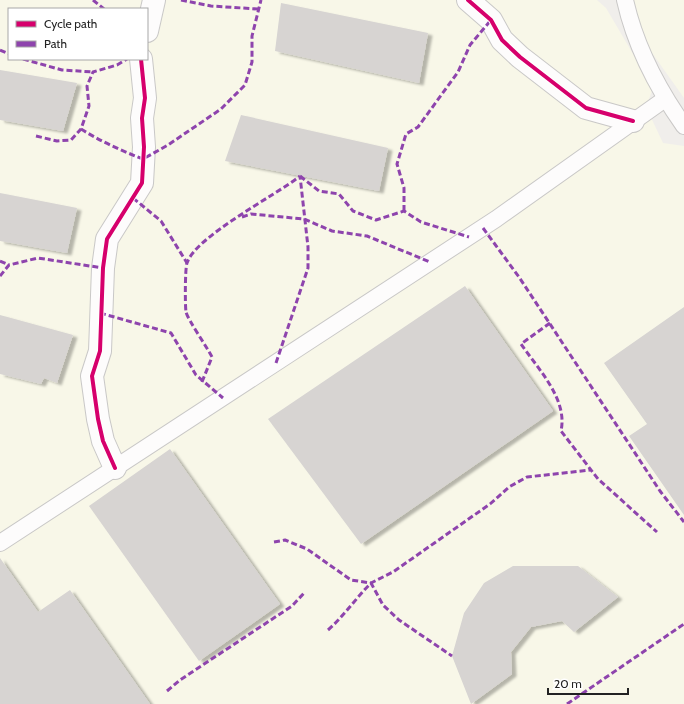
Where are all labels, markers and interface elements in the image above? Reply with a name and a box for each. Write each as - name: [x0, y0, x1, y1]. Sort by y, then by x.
- legend: [8, 8, 148, 60]
- text: Cycle path: [44, 16, 97, 31]
- text: Path: [44, 36, 67, 51]
- scale bar: [548, 670, 628, 696]
- text: 20 m: [554, 676, 582, 691]

